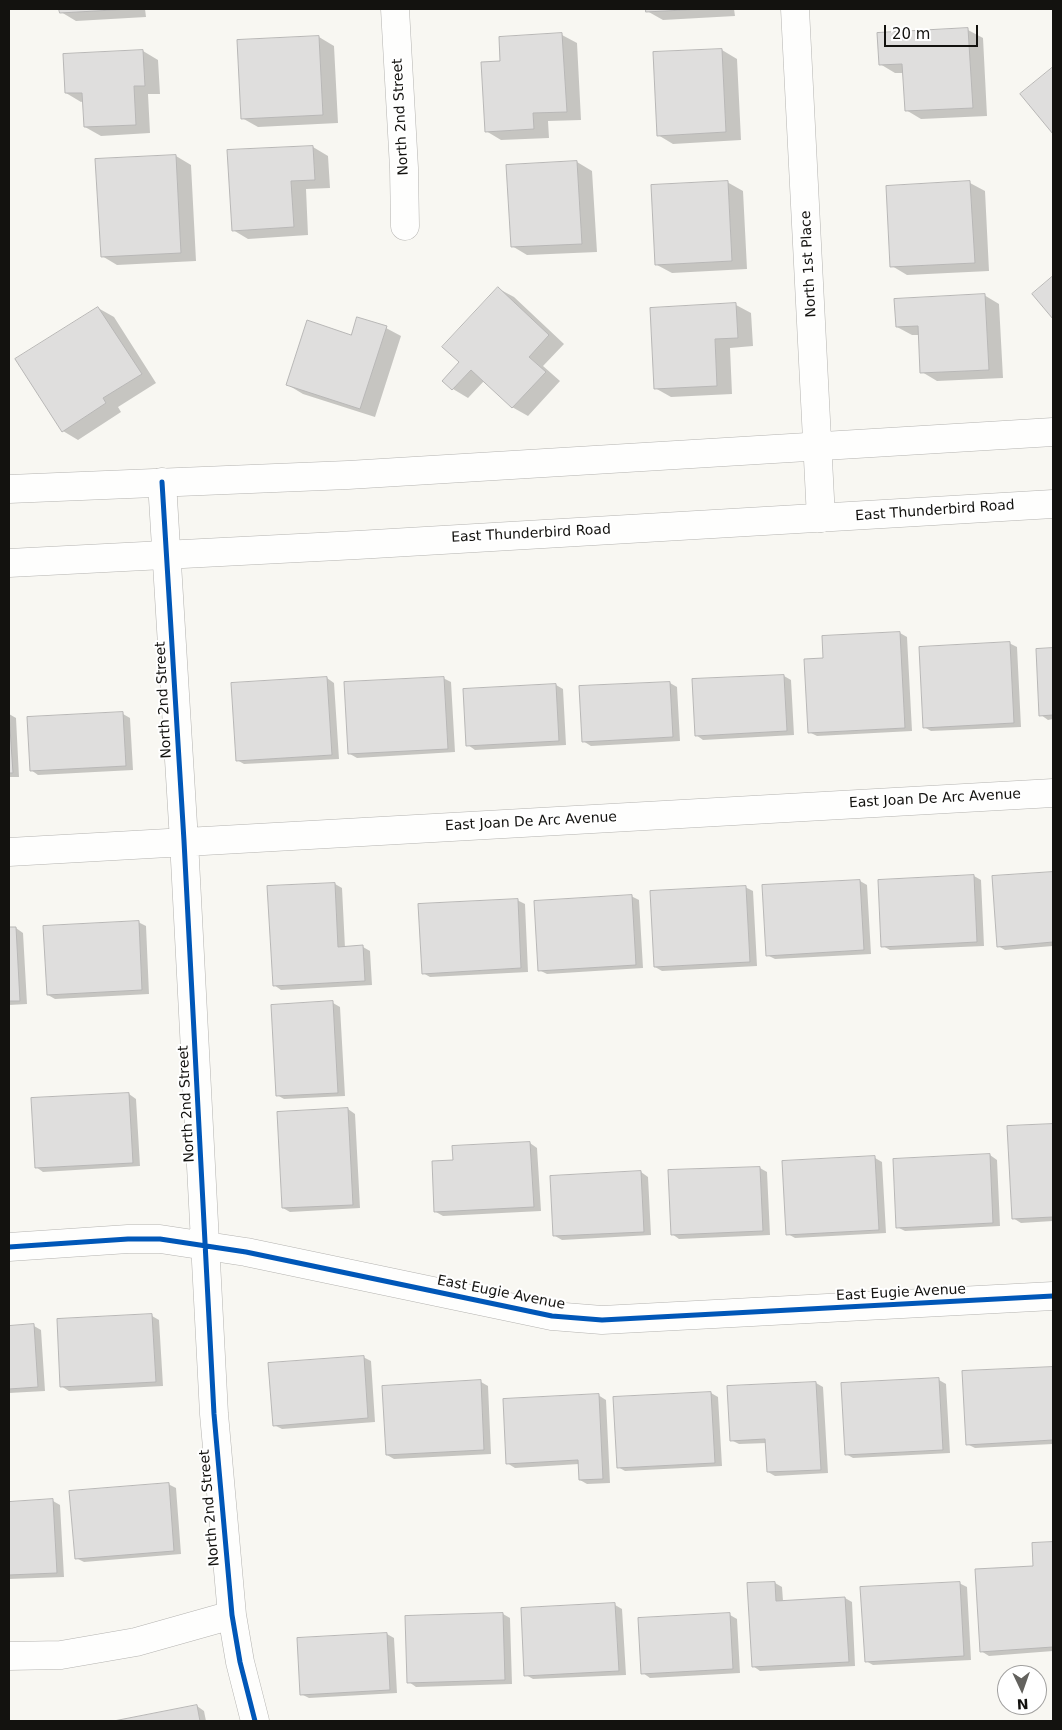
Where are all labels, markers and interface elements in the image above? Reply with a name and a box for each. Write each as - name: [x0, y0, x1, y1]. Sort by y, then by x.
- scale bar: [887, 15, 981, 47]
- text: 20 m: [892, 25, 930, 43]
- street label: North 2nd Street: [390, 58, 412, 176]
- street label: North 1st Place: [798, 210, 820, 318]
- street label: East Thunderbird Road: [855, 497, 1015, 525]
- street label: East Thunderbird Road: [451, 521, 611, 547]
- street label: North 2nd Street: [153, 641, 175, 759]
- street label: East Joan De Arc Avenue: [849, 786, 1021, 812]
- street label: East Joan De Arc Avenue: [445, 809, 617, 835]
- street label: North 2nd Street: [176, 1045, 198, 1163]
- street label: East Eugie Avenue: [435, 1272, 567, 1314]
- street label: East Eugie Avenue: [836, 1281, 966, 1305]
- street label: North 2nd Street: [197, 1449, 223, 1567]
- north arrow: [997, 1665, 1047, 1715]
- text: N: [1016, 1696, 1029, 1712]

